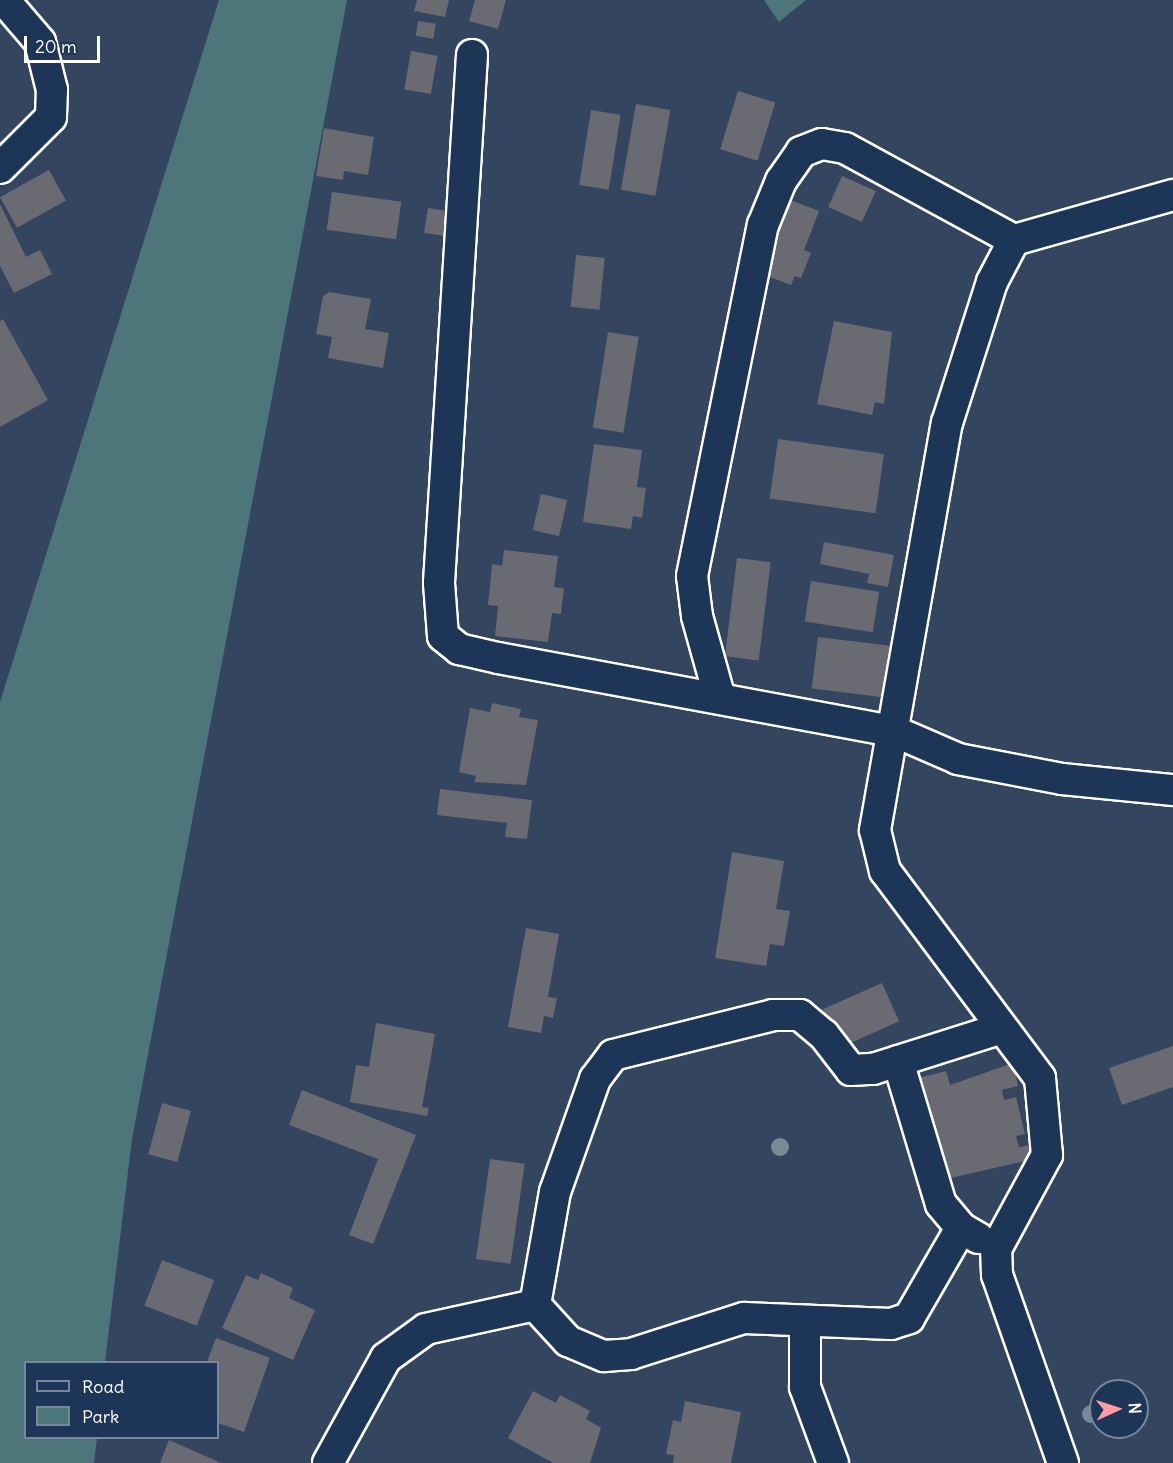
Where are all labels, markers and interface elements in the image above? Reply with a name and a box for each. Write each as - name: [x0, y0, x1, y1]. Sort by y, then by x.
- scale bar: [27, 24, 104, 62]
- text: 20 m: [35, 35, 77, 58]
- legend: [24, 1361, 219, 1439]
- text: Road: [82, 1375, 124, 1398]
- north arrow: [1089, 1379, 1149, 1439]
- text: N: [1125, 1402, 1145, 1414]
- text: Park: [82, 1405, 119, 1428]

